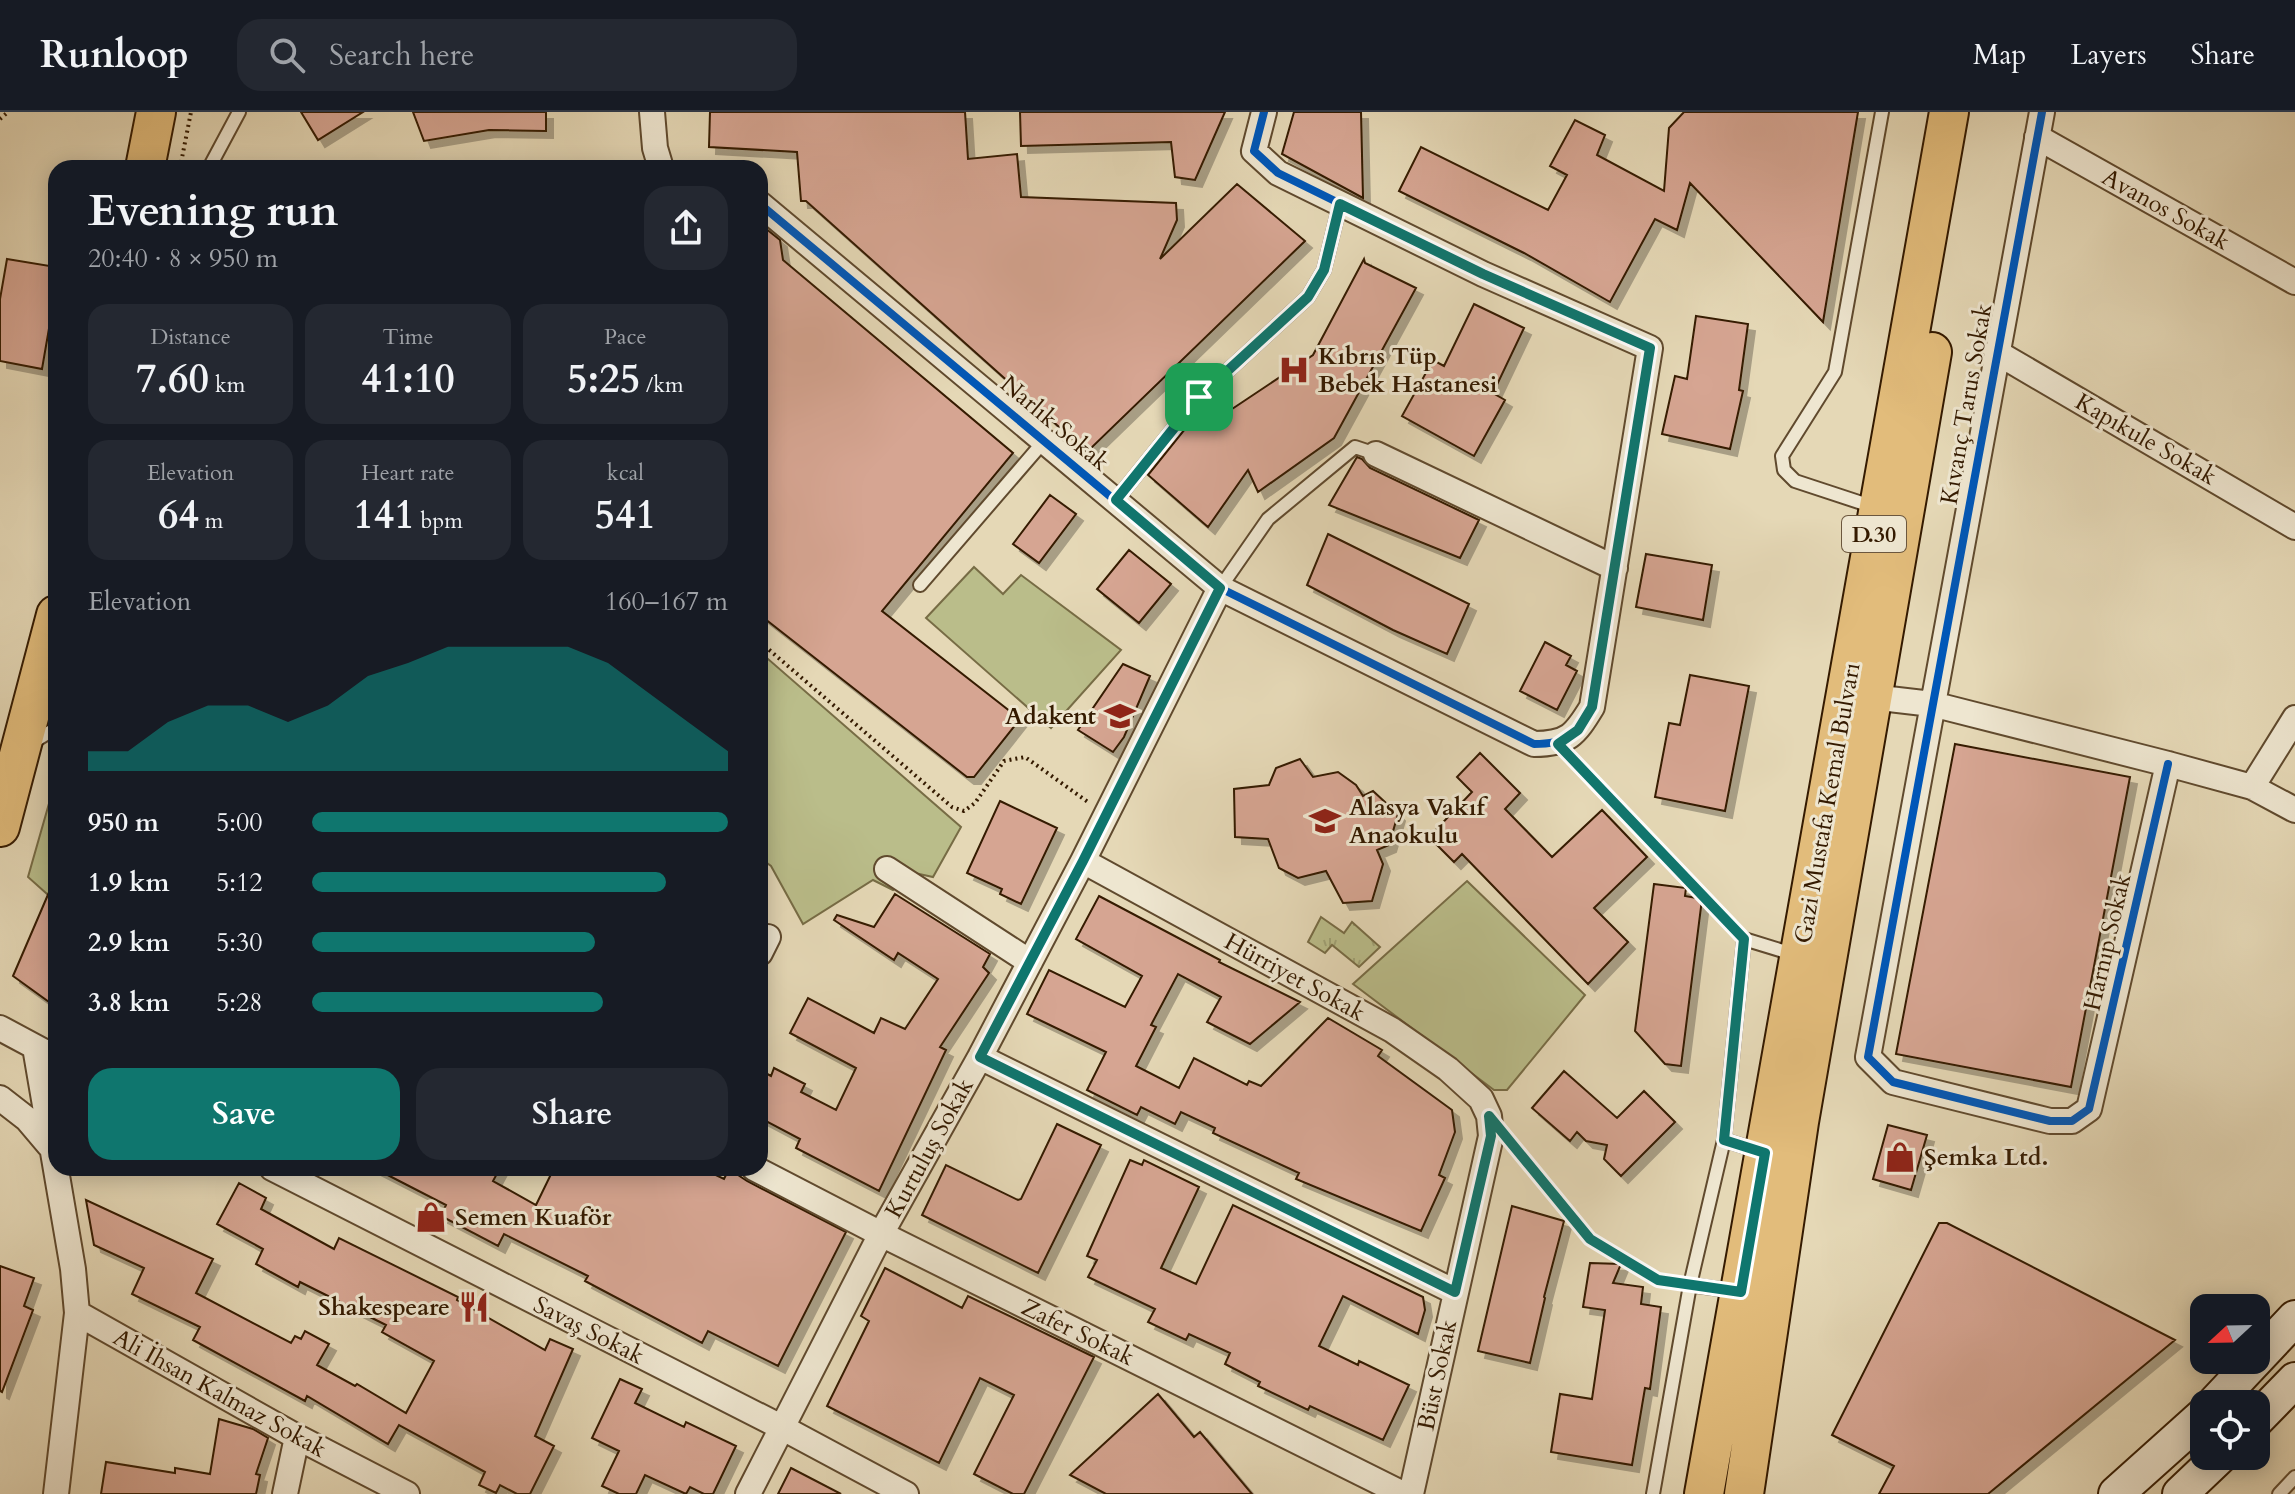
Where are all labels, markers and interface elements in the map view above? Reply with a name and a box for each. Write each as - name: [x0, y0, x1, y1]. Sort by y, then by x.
- search box: [237, 19, 797, 91]
- text: Runloop: [40, 29, 189, 81]
- icon: search: [265, 33, 309, 77]
- text: Search here: [329, 35, 474, 76]
- text: Map: [1973, 36, 2026, 74]
- text: Layers: [2070, 36, 2147, 74]
- text: Share: [2191, 36, 2255, 74]
- street label: Avanos Sokak: [2096, 161, 2236, 258]
- text: Evening run: [88, 181, 338, 241]
- button: share: [644, 186, 728, 270]
- text: 20:40 · 8 × 950 m: [88, 241, 278, 276]
- street label: Kıvanç Tarus Sokak: [1933, 301, 2000, 507]
- text: Distance: [150, 322, 231, 352]
- text: Time: [383, 322, 433, 352]
- text: Pace: [604, 322, 647, 352]
- place label: Kıbrıs Tüp Bebek Hastanesi: [1318, 340, 1498, 401]
- text: 7.60: [136, 352, 209, 407]
- text: 41:10: [361, 352, 455, 407]
- text: 5:25: [567, 352, 640, 407]
- hospital icon: Kıbrıs Tüp Bebek Hastanesi: [1277, 353, 1311, 387]
- pin: [1165, 363, 1233, 431]
- street label: Narlık Sokak: [993, 368, 1116, 479]
- text: km: [209, 370, 245, 400]
- text: /km: [640, 370, 684, 400]
- icon: arrive: [1177, 375, 1221, 419]
- street label: Kapıkule Sokak: [2069, 386, 2223, 493]
- text: Elevation: [147, 458, 234, 488]
- text: Heart rate: [361, 458, 455, 488]
- text: kcal: [607, 458, 644, 488]
- text: 64: [158, 488, 199, 543]
- text: 141: [353, 488, 415, 543]
- text: 541: [595, 488, 656, 543]
- text: m: [199, 506, 223, 536]
- text: bpm: [415, 506, 463, 536]
- road number: D.30: [1842, 516, 1906, 552]
- text: Elevation: [88, 584, 191, 619]
- text: 160–167 m: [605, 584, 728, 619]
- street label: Gazi Mustafa Kemal Bulvarı: [1787, 660, 1869, 946]
- school or university icon: Adakent: [1103, 699, 1137, 733]
- place label: Adakent: [1005, 700, 1097, 733]
- place label: Alasya Vakıf Anaokulu: [1349, 791, 1488, 852]
- school or university icon: Alasya Vakıf Anaokulu: [1308, 804, 1342, 838]
- text: 950 m: [88, 805, 159, 840]
- text: 5:00: [216, 805, 263, 840]
- text: 1.9 km: [88, 865, 169, 900]
- text: 5:12: [216, 865, 263, 900]
- street label: Harnıp Sokak: [2076, 870, 2139, 1014]
- text: 2.9 km: [88, 925, 169, 960]
- text: 5:30: [216, 925, 263, 960]
- street label: Hürriyet Sokak: [1218, 925, 1371, 1030]
- text: 3.8 km: [88, 985, 169, 1020]
- text: 5:28: [216, 985, 263, 1020]
- button: Save: [88, 1068, 400, 1160]
- button: Share: [416, 1068, 728, 1160]
- street label: Kurtuluş Sokak: [877, 1072, 982, 1224]
- shop icon: Şemka Ltd.: [1883, 1140, 1917, 1174]
- place label: Şemka Ltd.: [1924, 1141, 2048, 1174]
- shop icon: Semen Kuaför: [414, 1200, 448, 1234]
- place label: Semen Kuaför: [455, 1201, 612, 1234]
- street label: Savaş Sokak: [528, 1288, 650, 1373]
- restaurant icon: Shakespeare: [457, 1290, 491, 1324]
- place label: Shakespeare: [318, 1291, 450, 1324]
- street label: Zafer Sokak: [1016, 1291, 1140, 1374]
- north arrow: [2190, 1294, 2270, 1374]
- map controls: [2190, 1294, 2270, 1470]
- street label: Büst Sokak: [1410, 1316, 1465, 1434]
- street label: Ali İhsan Kalmaz Sokak: [107, 1321, 333, 1466]
- button: locate: [2190, 1390, 2270, 1470]

